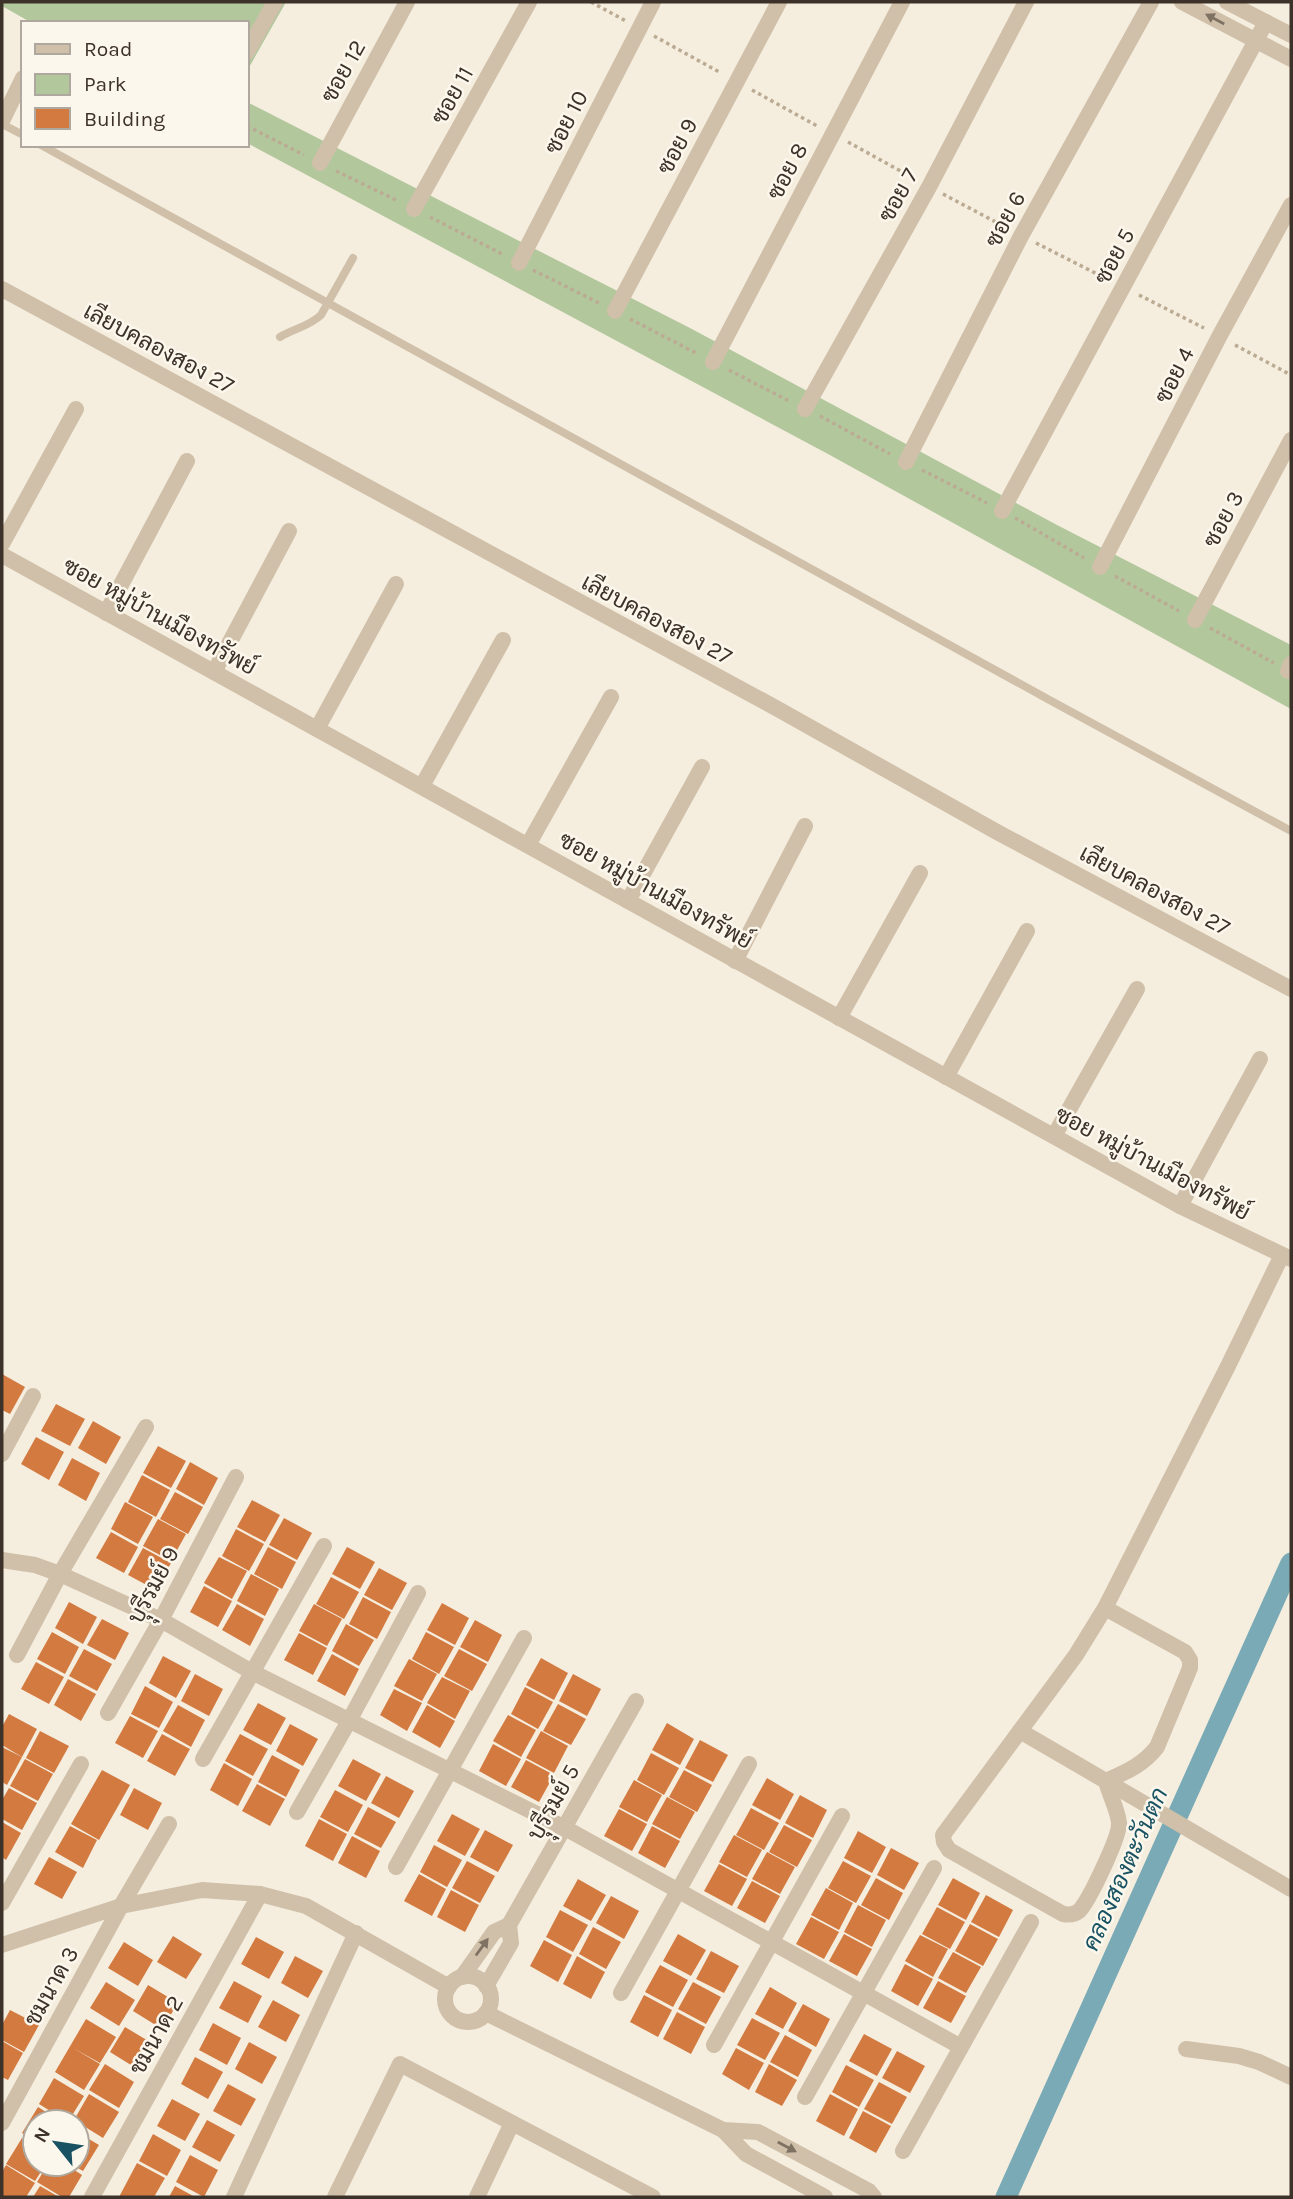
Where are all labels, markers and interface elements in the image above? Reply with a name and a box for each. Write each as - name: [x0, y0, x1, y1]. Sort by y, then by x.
- one-way arrow: [1205, 13, 1225, 25]
- legend: [21, 21, 248, 147]
- street label: ซอย 12: [315, 35, 372, 107]
- text: Road: [84, 37, 132, 61]
- street label: ซอย 11: [426, 62, 479, 129]
- text: Park: [84, 72, 127, 96]
- street label: ซอย 10: [539, 86, 594, 158]
- text: Building: [84, 107, 165, 131]
- street label: ซอย 9: [652, 114, 703, 179]
- street label: ซอย 8: [761, 138, 814, 204]
- street label: ซอย 7: [873, 164, 924, 227]
- street label: ซอย 6: [980, 187, 1031, 252]
- street label: ซอย 5: [1089, 224, 1140, 289]
- street label: เลียบคลองสอง 27: [79, 296, 240, 400]
- street label: ซอย 4: [1149, 343, 1200, 408]
- street label: ซอย 3: [1197, 486, 1249, 552]
- street label: ซอย หมู่บ้านเมืองทรัพย์: [57, 549, 263, 683]
- street label: เลียบคลองสอง 27: [577, 567, 738, 671]
- street label: ซอย หมู่บ้านเมืองทรัพย์: [553, 823, 759, 957]
- street label: เลียบคลองสอง 27: [1075, 838, 1236, 942]
- street label: ซอย หมู่บ้านเมืองทรัพย์: [1049, 1098, 1256, 1229]
- street label: บุุรีรมย์ 9: [119, 1541, 193, 1633]
- street label: บุุรีรมย์ 5: [519, 1758, 594, 1850]
- water label: คลองสองตะวันตก: [1076, 1783, 1174, 1955]
- one-way arrow: [475, 1938, 489, 1957]
- street label: ชมนาด 3: [19, 1942, 84, 2031]
- street label: ชมนาด 2: [124, 1991, 189, 2080]
- north arrow: [21, 2108, 91, 2178]
- text: N: [29, 2124, 55, 2146]
- one-way arrow: [777, 2142, 797, 2153]

